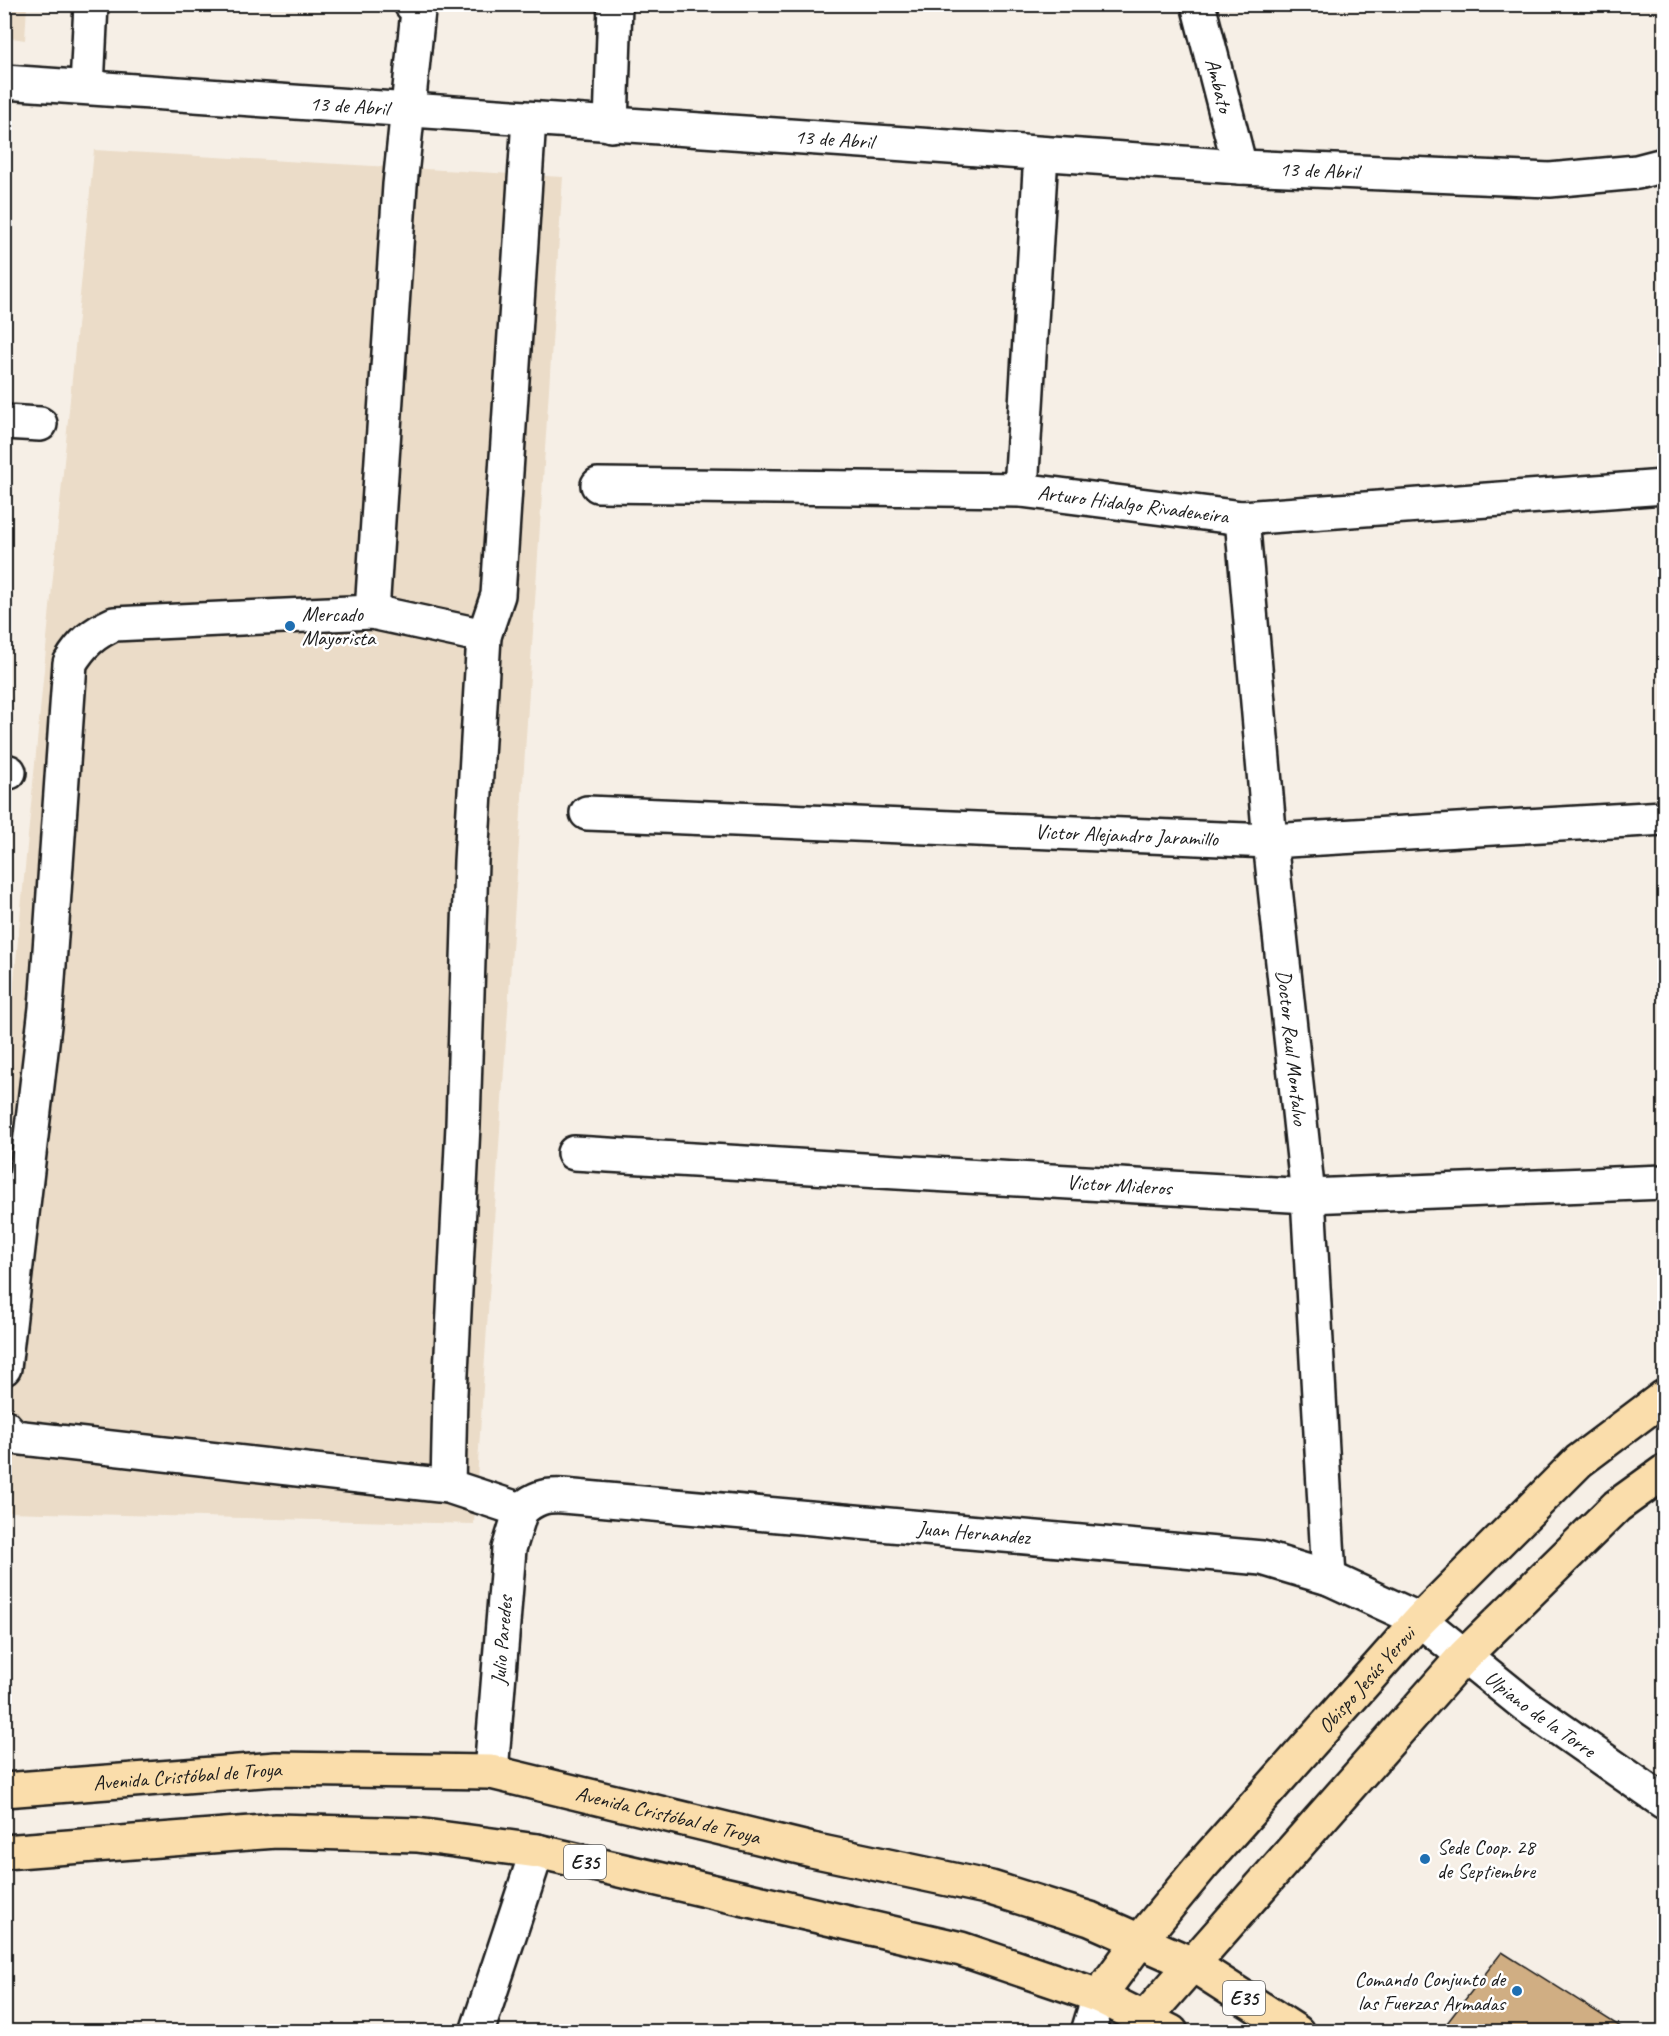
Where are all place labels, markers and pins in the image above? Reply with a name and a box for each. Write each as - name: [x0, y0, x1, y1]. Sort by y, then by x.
- place label: Mercado Mayorista: [302, 601, 377, 651]
- marker: Mercado Mayorista: [283, 619, 297, 633]
- place label: Sede Coop. 28 de Septiembre: [1437, 1834, 1537, 1884]
- marker: Sede Coop. 28 de Septiembre: [1418, 1852, 1432, 1866]
- place label: Comando Conjunto de las Fuerzas Armadas: [1354, 1966, 1507, 2016]
- marker: Comando Conjunto de las Fuerzas Armadas: [1510, 1984, 1524, 1998]

